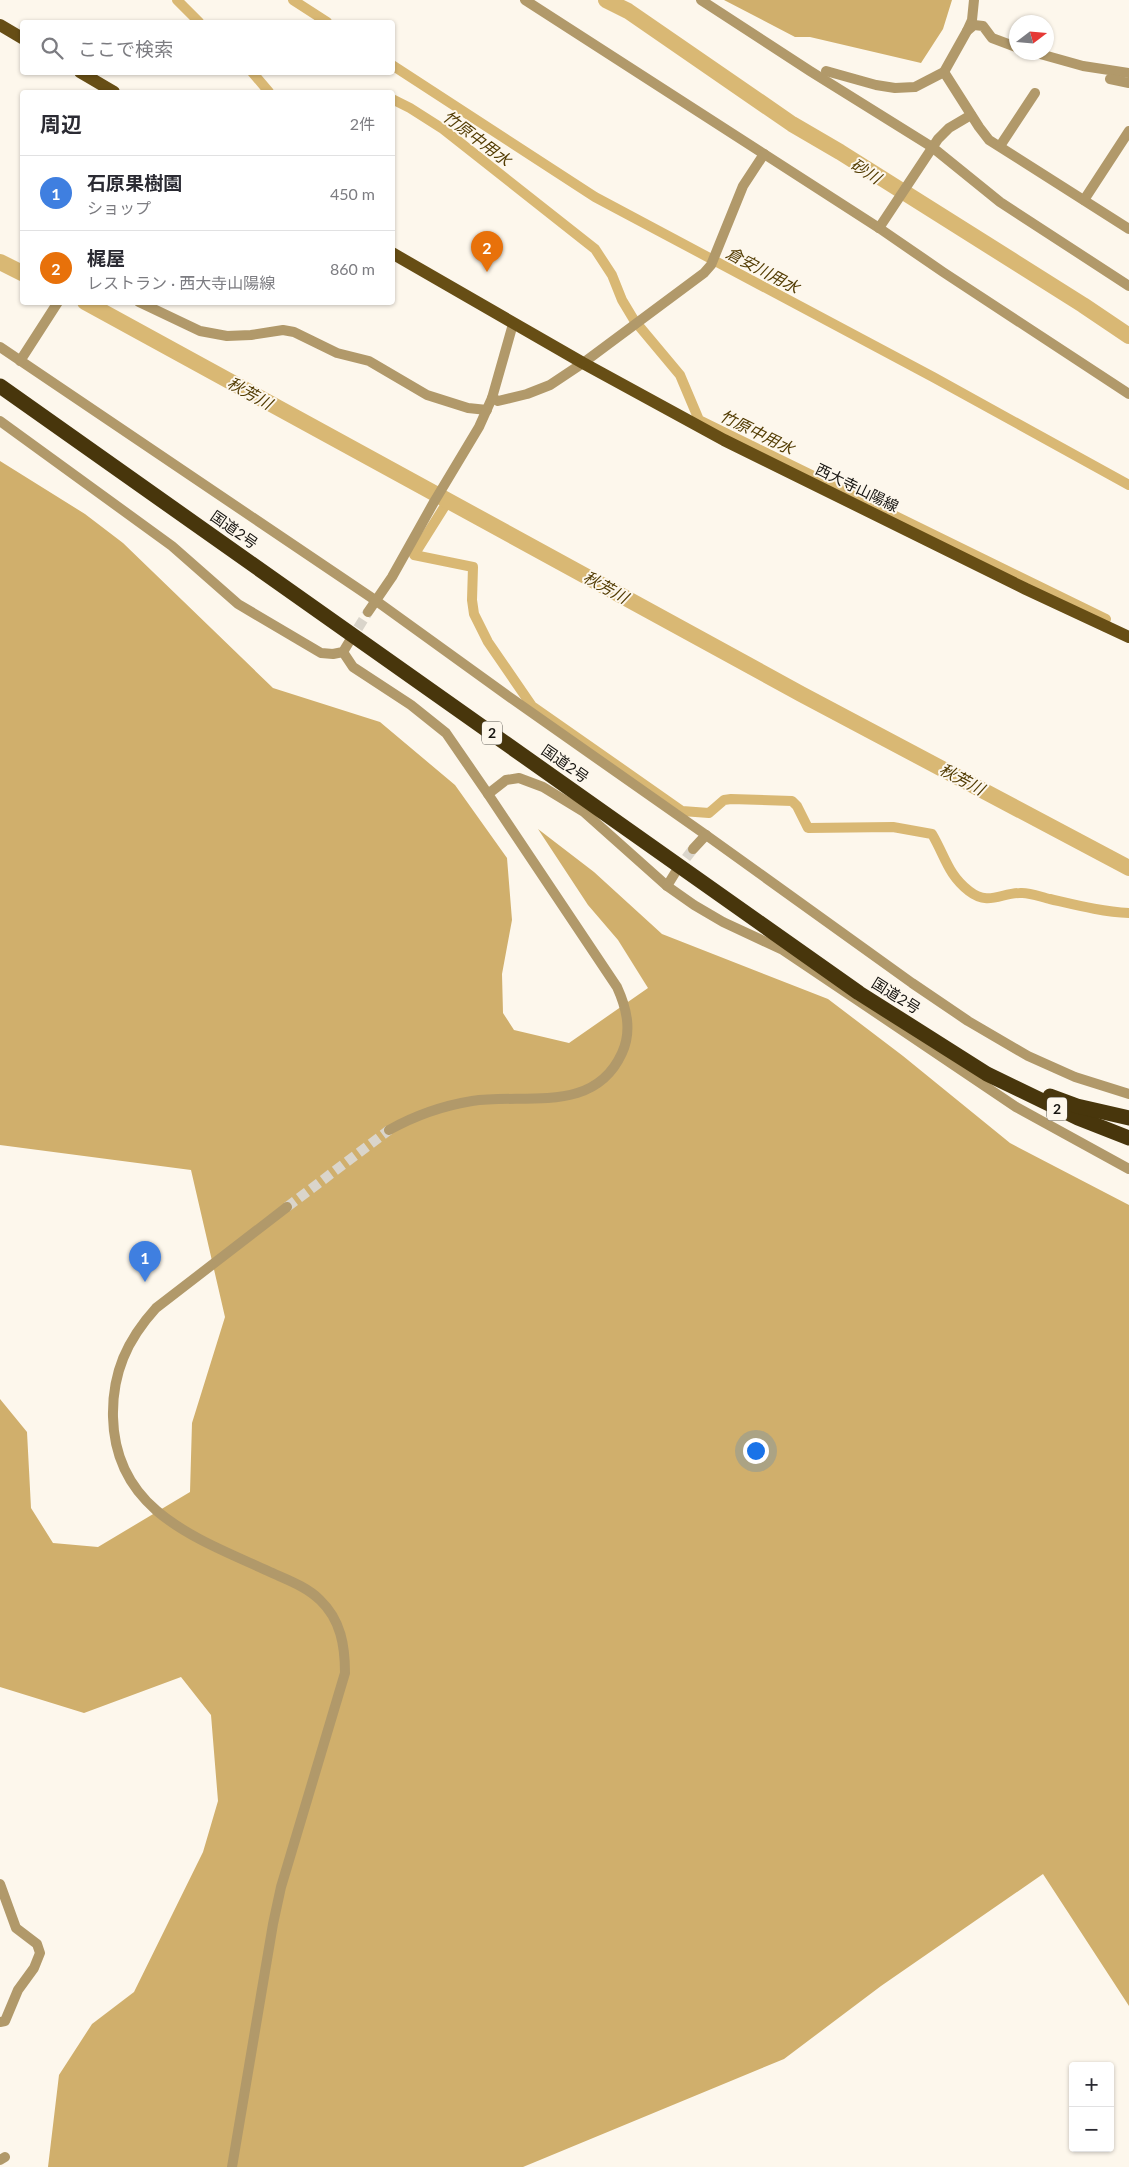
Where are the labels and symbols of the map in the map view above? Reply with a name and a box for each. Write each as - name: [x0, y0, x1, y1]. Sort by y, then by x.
- north arrow: [1009, 15, 1054, 60]
- water label: 竹原中用水: [440, 106, 517, 170]
- water label: 砂川: [848, 154, 887, 188]
- pin: 2: [471, 231, 503, 272]
- water label: 倉安川用水: [723, 242, 805, 298]
- water label: 秋芳川: [225, 373, 278, 413]
- water label: 竹原中用水: [717, 405, 799, 458]
- street label: 西大寺山陽線: [813, 459, 902, 515]
- street label: 国道2号: [207, 506, 262, 552]
- water label: 秋芳川: [581, 567, 634, 607]
- road number: 2: [482, 721, 502, 744]
- street label: 国道2号: [538, 740, 593, 786]
- water label: 秋芳川: [937, 759, 990, 799]
- street label: 国道2号: [869, 973, 924, 1017]
- road number: 2: [1047, 1098, 1067, 1120]
- pin: 1: [129, 1241, 161, 1282]
- your location: [743, 1438, 769, 1464]

